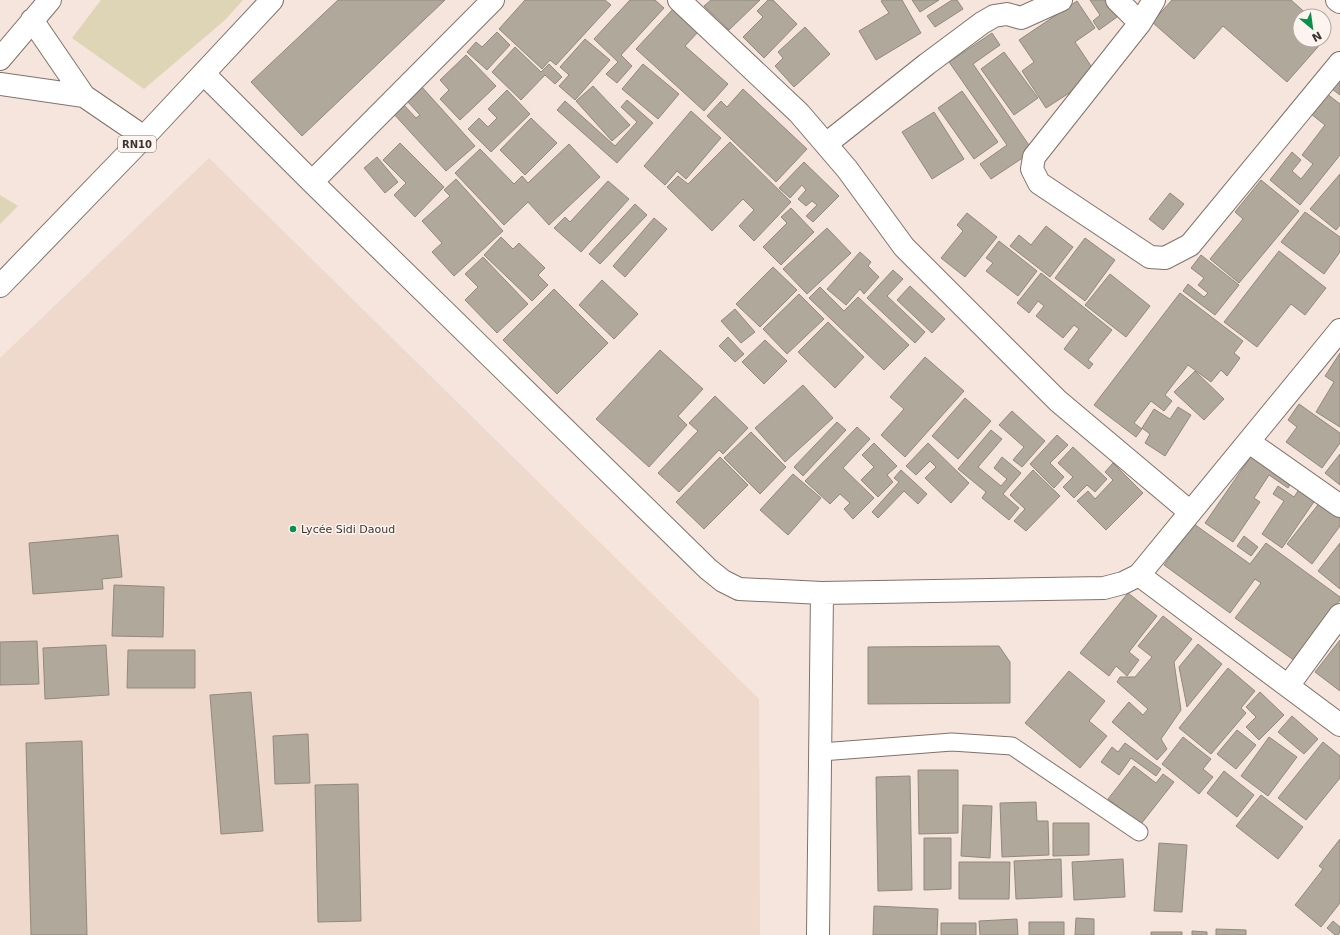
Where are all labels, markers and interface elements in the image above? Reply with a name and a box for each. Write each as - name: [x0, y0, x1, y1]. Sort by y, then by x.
- north arrow: [1292, 8, 1332, 48]
- text: N: [1309, 28, 1324, 44]
- road number: RN10: [118, 136, 156, 152]
- place label: Lycée Sidi Daoud: [301, 523, 395, 536]
- marker: Lycée Sidi Daoud: [288, 524, 298, 534]

